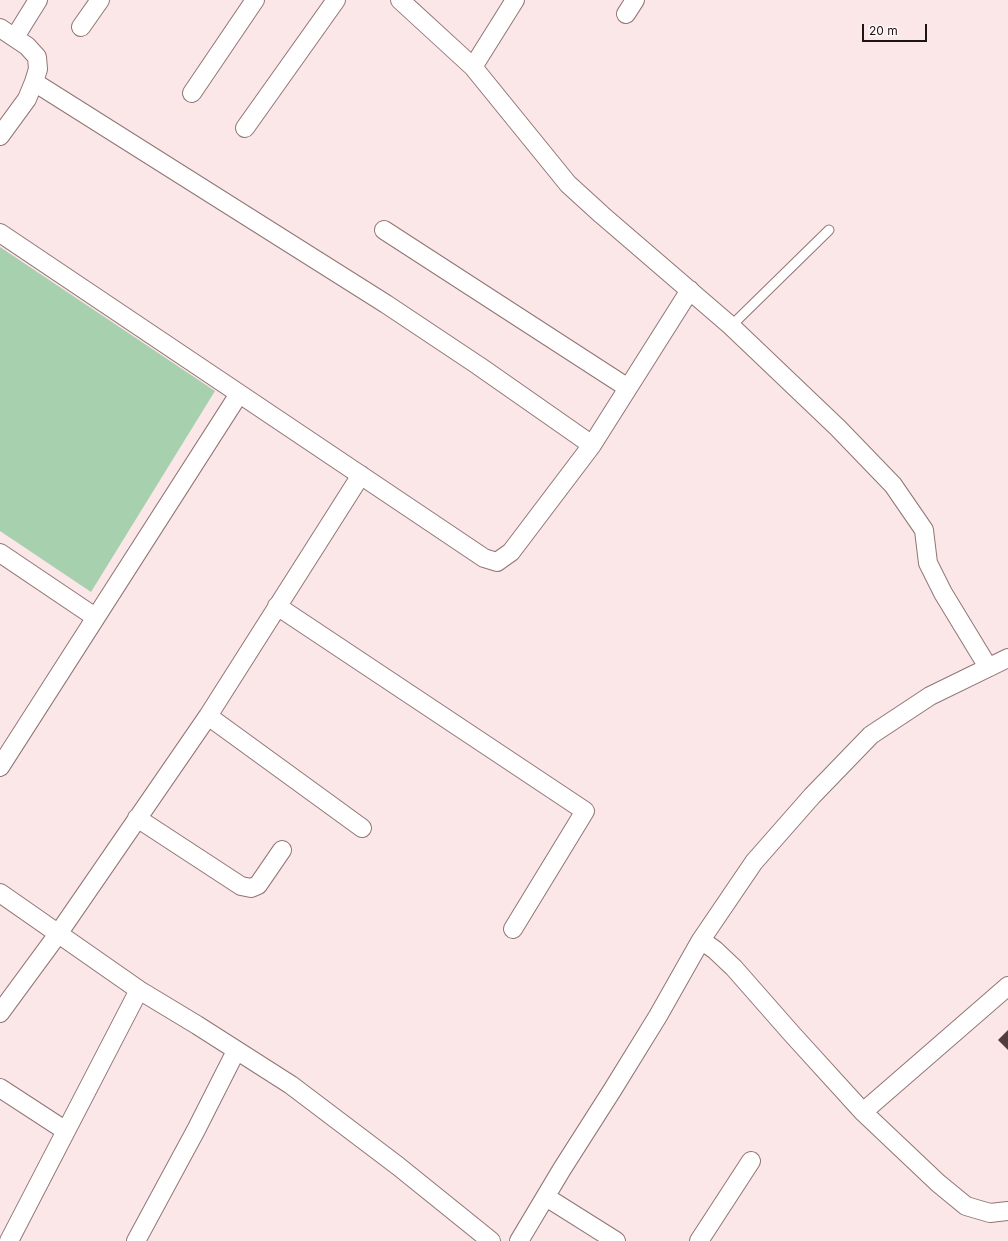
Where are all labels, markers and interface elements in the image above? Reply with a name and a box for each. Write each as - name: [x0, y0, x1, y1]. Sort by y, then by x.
- scale bar: [864, 16, 929, 42]
- text: 20 m: [869, 23, 898, 38]

